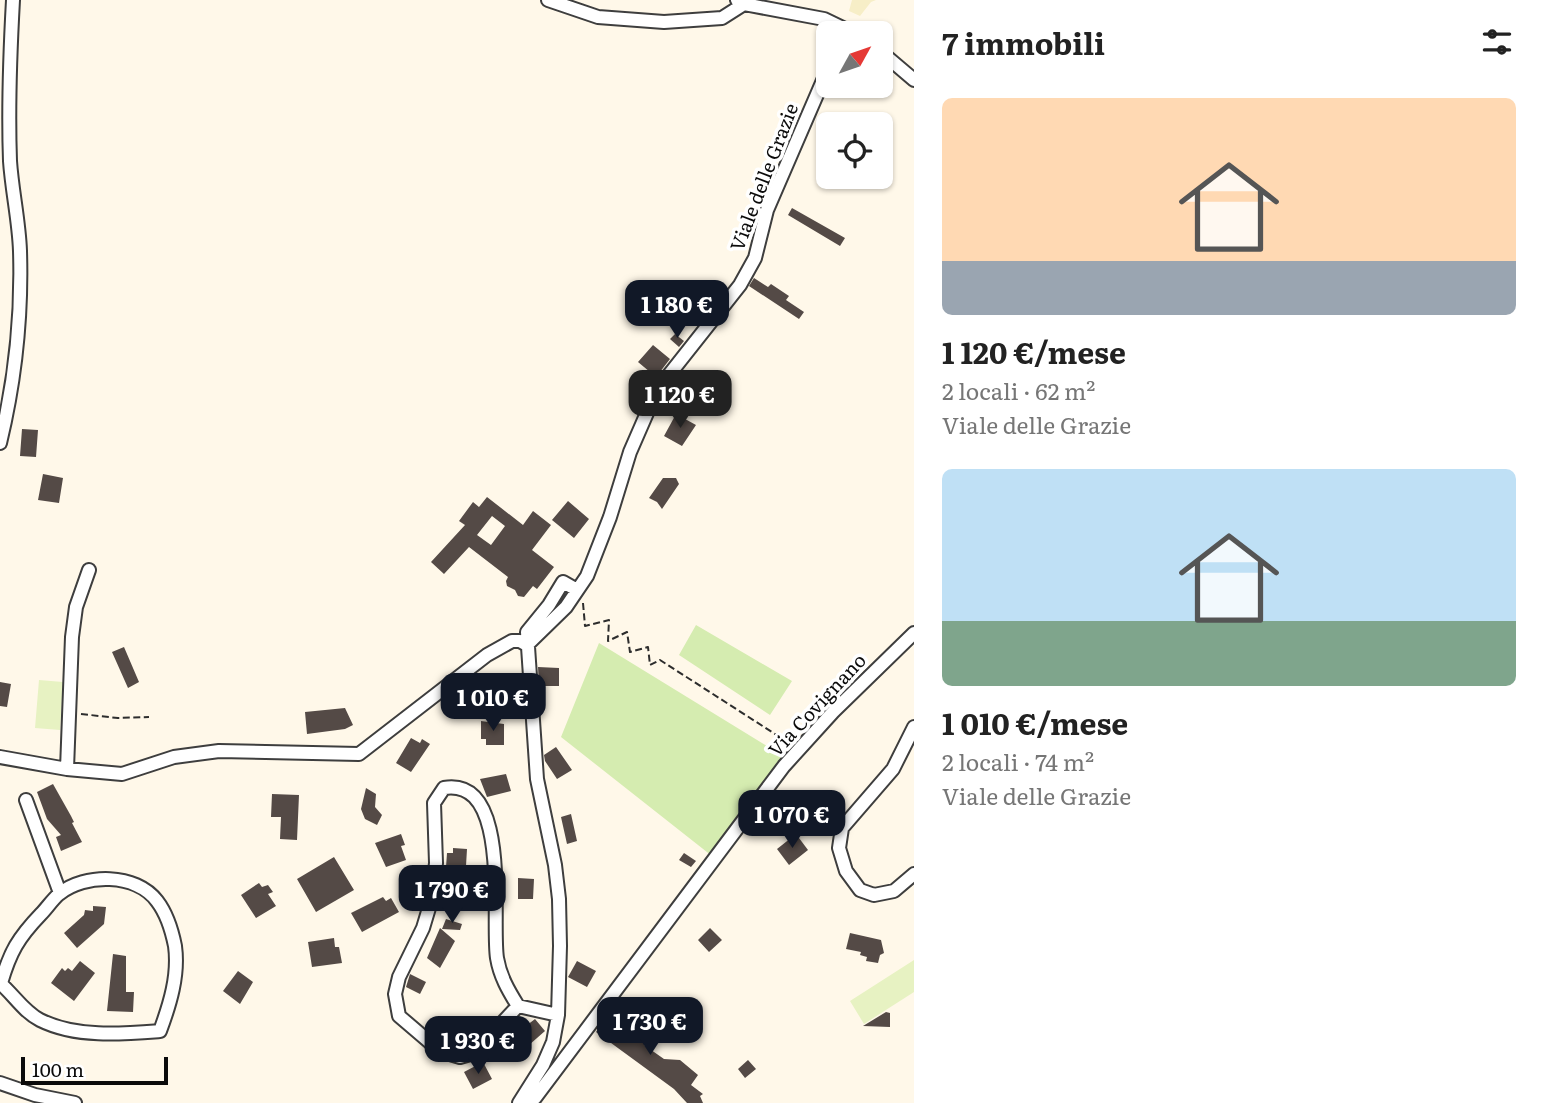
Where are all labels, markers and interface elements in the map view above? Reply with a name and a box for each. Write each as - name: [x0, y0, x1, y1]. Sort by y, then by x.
- text: 7 immobili: [942, 20, 1105, 64]
- north arrow: [816, 21, 892, 98]
- map controls: [816, 21, 893, 189]
- icon: filters: [1478, 23, 1516, 61]
- street label: Viale delle Grazie: [722, 99, 804, 255]
- button: locate: [816, 112, 893, 189]
- icon: home: [1166, 144, 1292, 270]
- pin: 1 180 €: [612, 280, 742, 340]
- text: 1 180 €: [641, 286, 713, 320]
- text: 1 120 €/mese: [942, 329, 1126, 373]
- pin: 1 120 €: [615, 370, 745, 430]
- text: 2 locali · 62 m²: [942, 373, 1095, 407]
- text: 1 120 €: [645, 376, 715, 410]
- text: Viale delle Grazie: [942, 407, 1131, 441]
- icon: home: [1166, 515, 1292, 641]
- street label: Via Covignano: [761, 646, 872, 762]
- pin: 1 010 €: [428, 674, 558, 733]
- text: 1 010 €: [457, 679, 529, 713]
- text: 1 010 €/mese: [942, 700, 1128, 744]
- text: 2 locali · 74 m²: [942, 744, 1094, 778]
- text: Viale delle Grazie: [942, 778, 1131, 812]
- pin: 1 070 €: [727, 790, 857, 850]
- text: 1 070 €: [754, 796, 830, 830]
- pin: 1 790 €: [387, 866, 517, 925]
- text: 1 790 €: [415, 871, 489, 905]
- pin: 1 730 €: [585, 998, 715, 1057]
- text: 1 730 €: [613, 1003, 687, 1037]
- pin: 1 930 €: [413, 1016, 543, 1076]
- text: 1 930 €: [441, 1022, 515, 1056]
- scale bar: [21, 1054, 168, 1086]
- text: 100 m: [32, 1055, 84, 1083]

